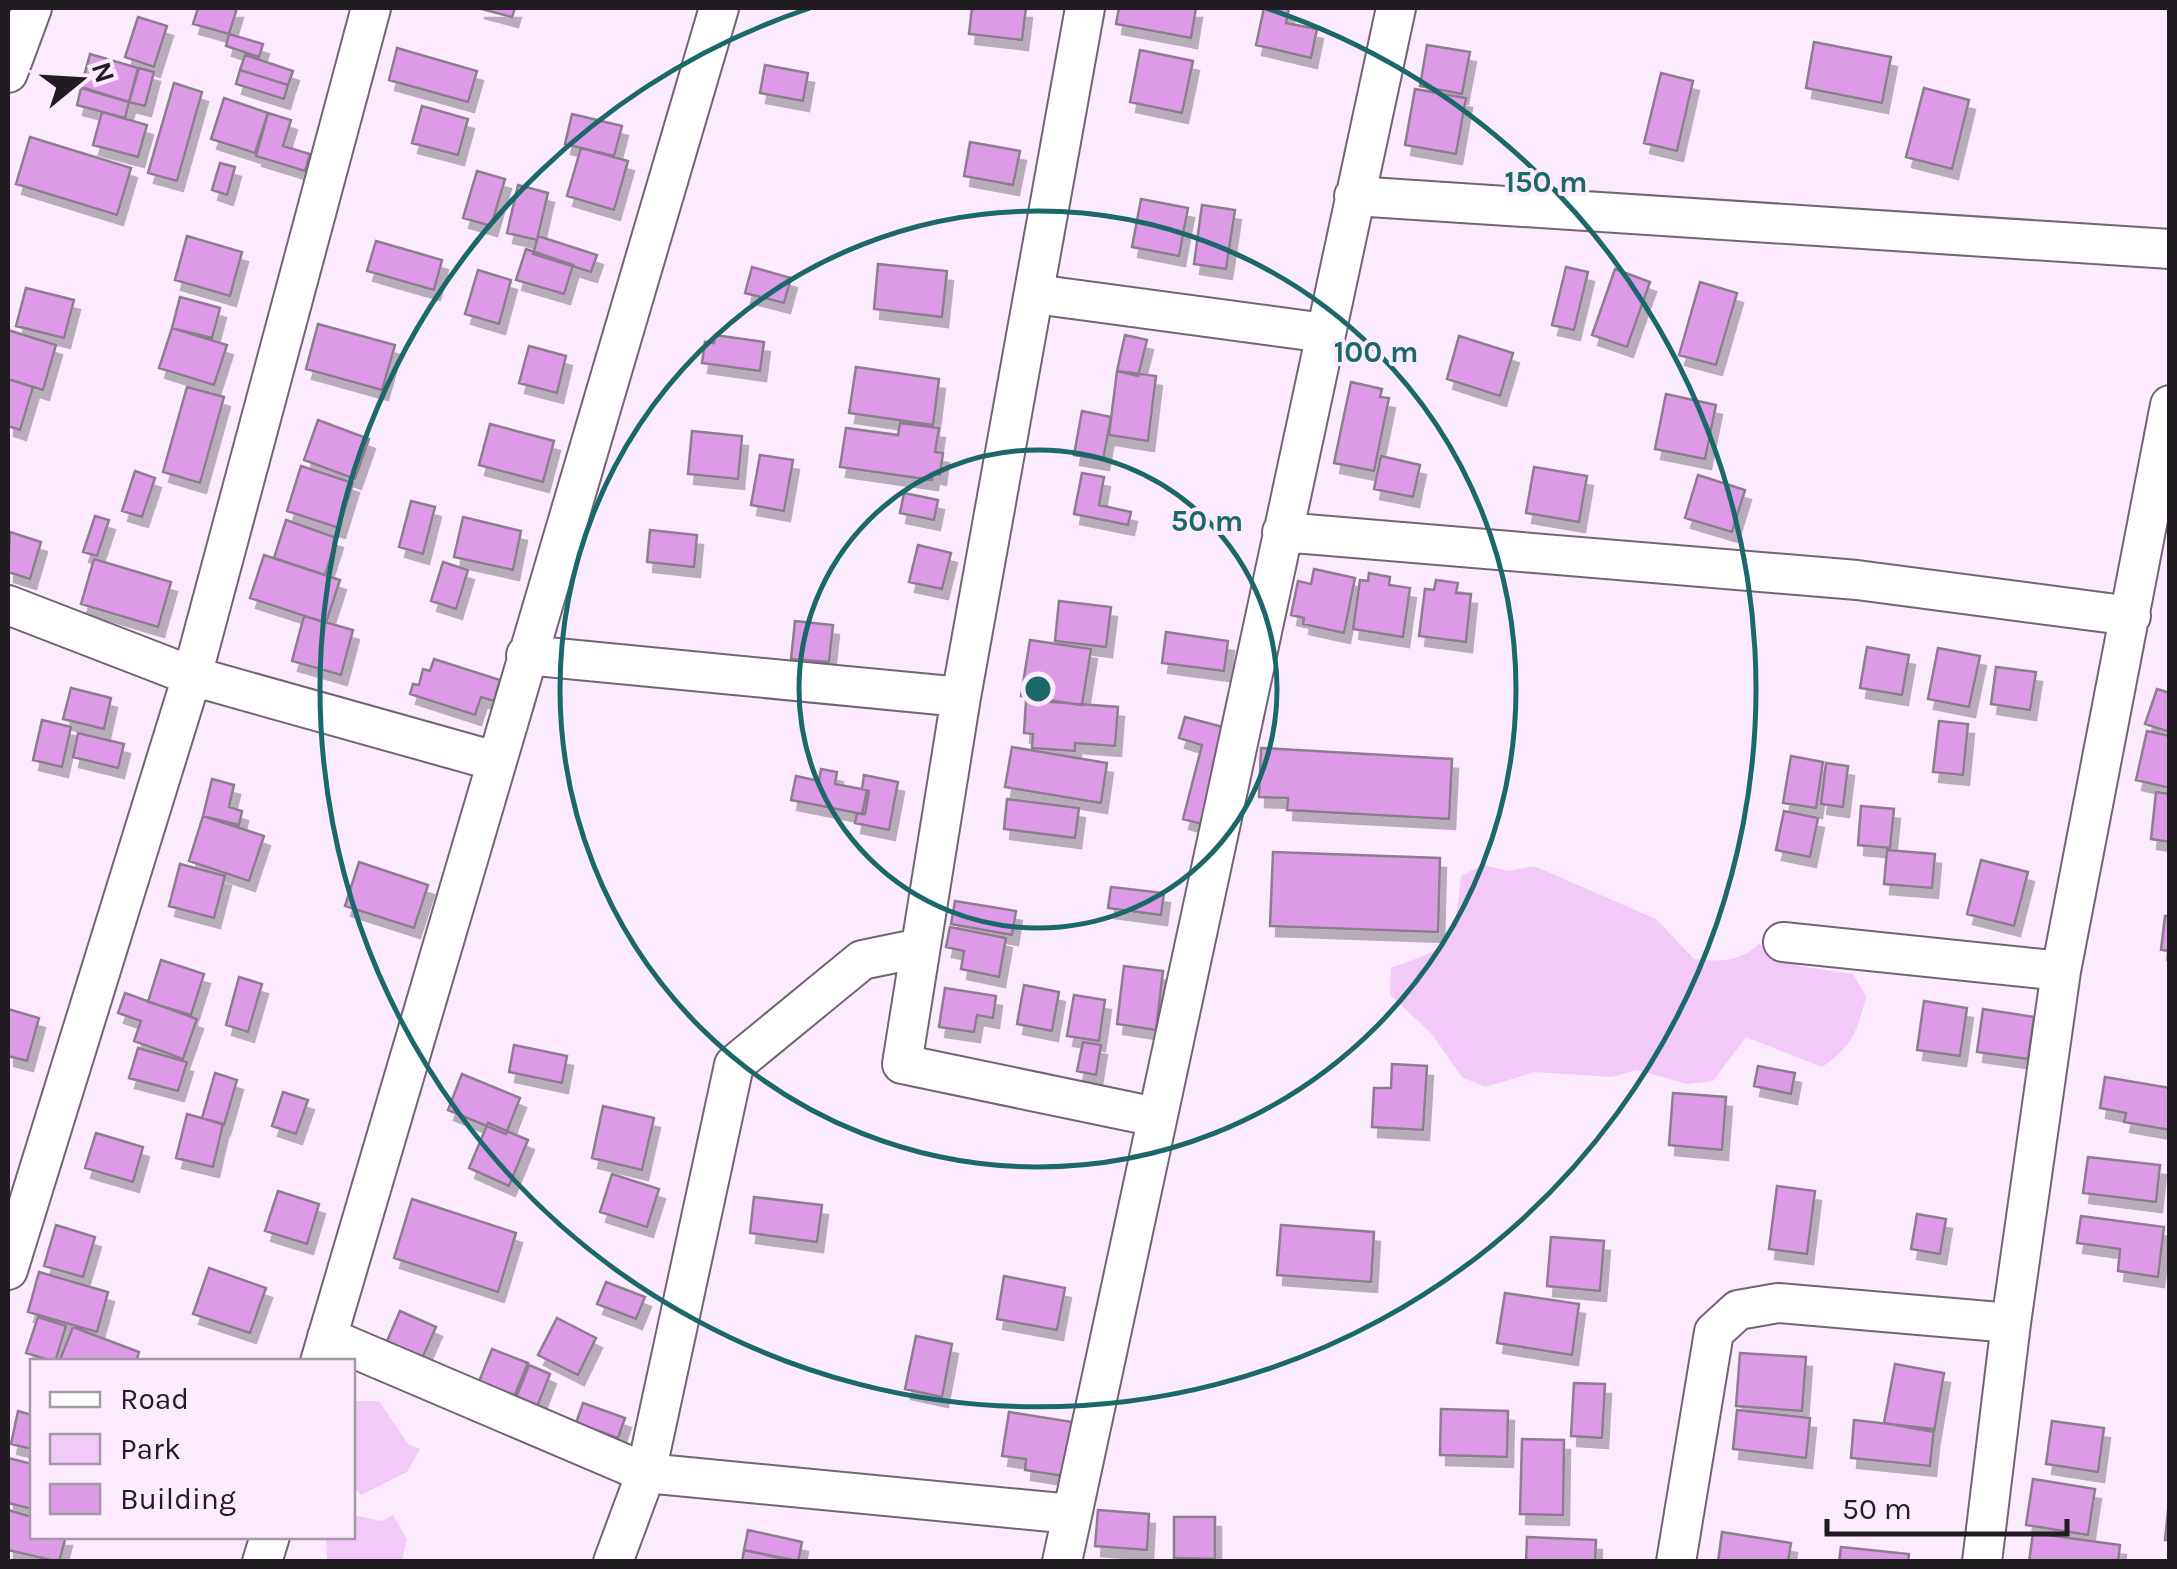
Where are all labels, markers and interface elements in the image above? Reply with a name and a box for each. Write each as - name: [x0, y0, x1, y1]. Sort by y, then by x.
- north arrow: [30, 30, 130, 130]
- text: N: [85, 58, 122, 87]
- text: 150 m: [1504, 164, 1588, 200]
- text: 100 m: [1334, 334, 1418, 370]
- text: 50 m: [1171, 503, 1243, 539]
- centre of rings: [1020, 671, 1056, 707]
- legend: [30, 1359, 355, 1539]
- text: Road: [120, 1381, 189, 1417]
- text: Park: [120, 1431, 181, 1467]
- scale bar: [1827, 1474, 2067, 1536]
- text: Building: [120, 1481, 236, 1517]
- text: 50 m: [1842, 1491, 1912, 1527]

